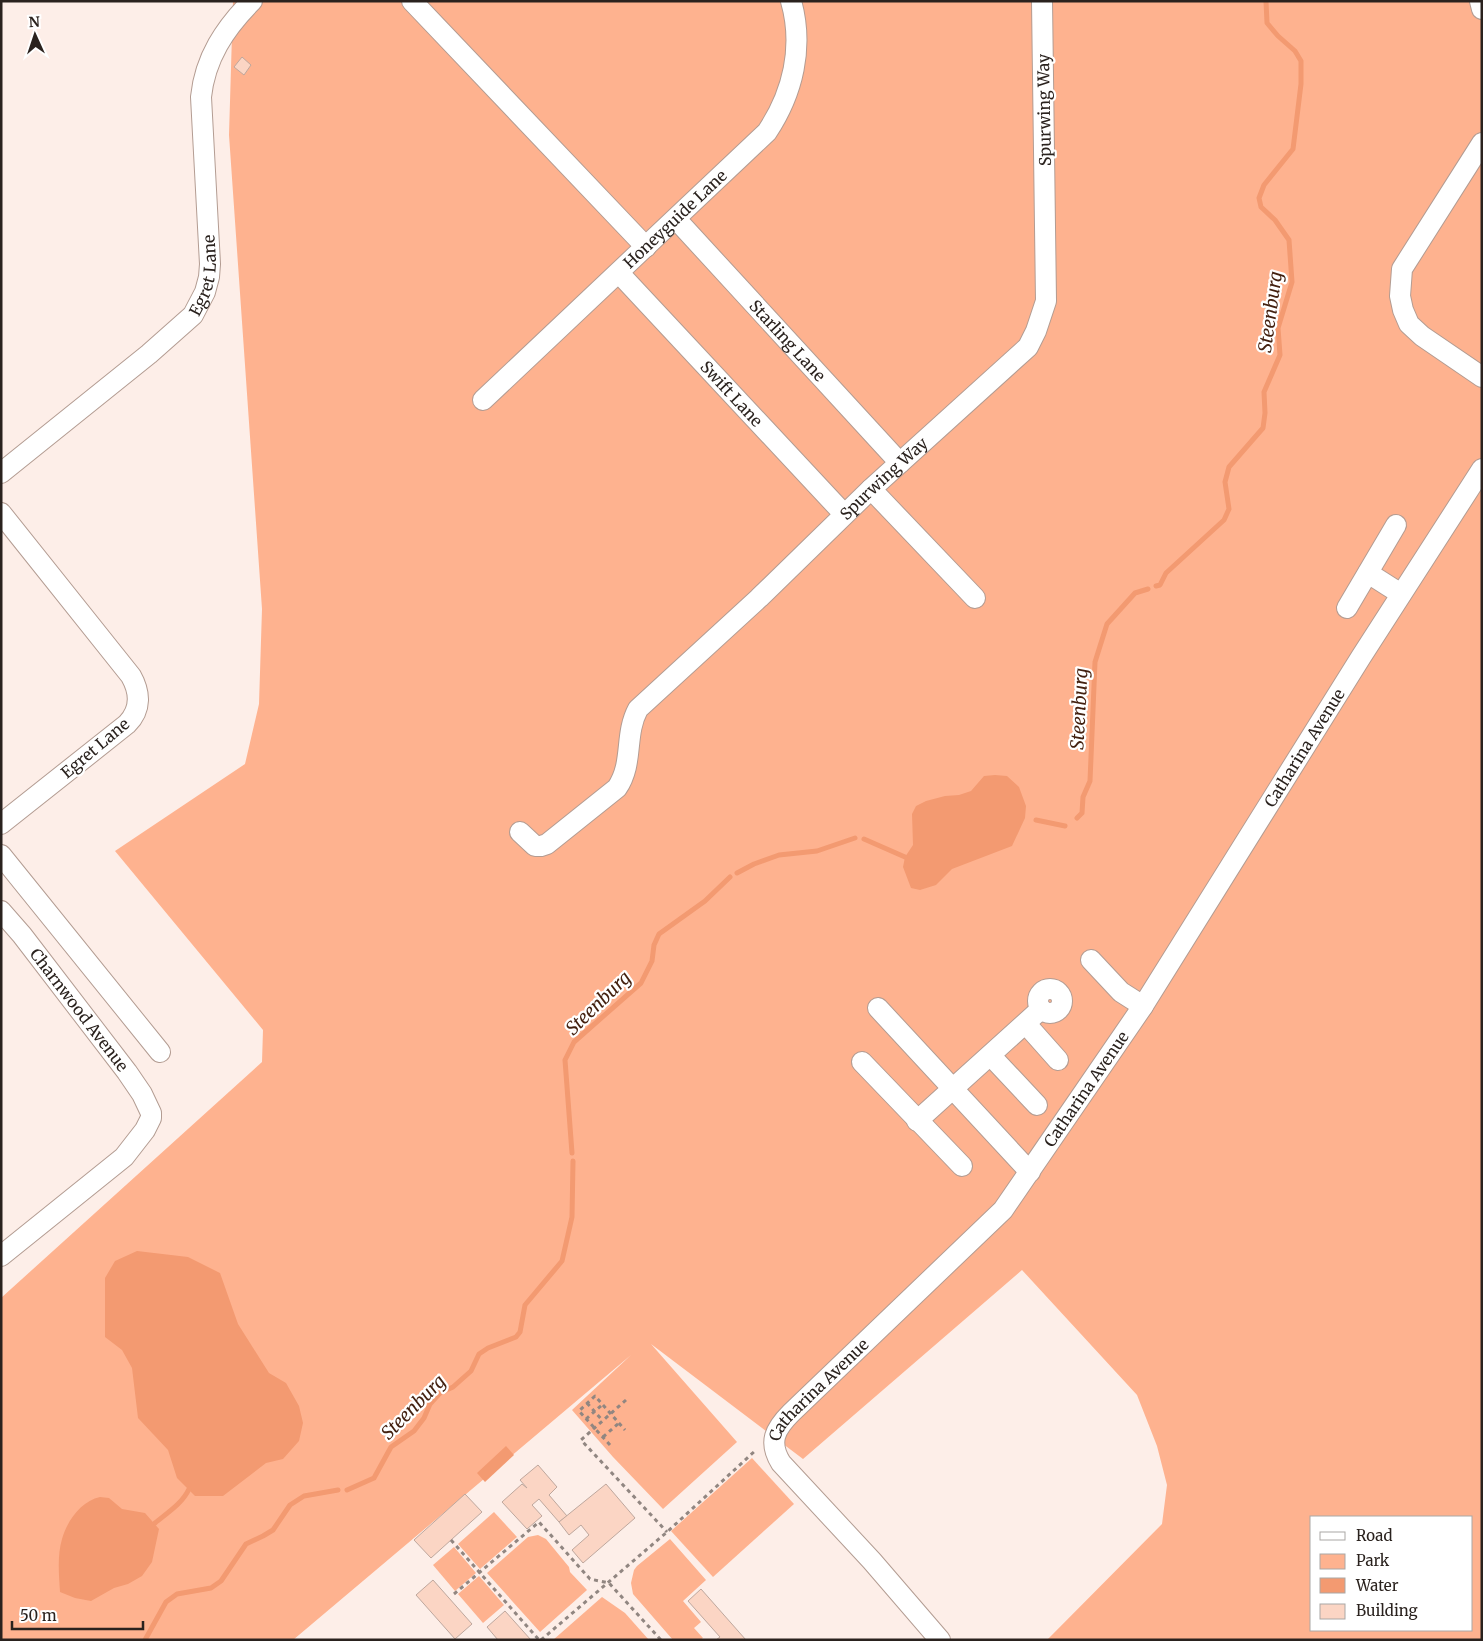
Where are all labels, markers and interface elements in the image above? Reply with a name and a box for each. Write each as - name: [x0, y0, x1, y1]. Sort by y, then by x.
- north arrow: [10, 10, 60, 60]
- text: N: [28, 13, 40, 31]
- street label: Spurwing Way: [1033, 53, 1055, 166]
- street label: Honeyguide Lane: [619, 165, 731, 272]
- street label: Egret Lane: [184, 234, 220, 319]
- water label: Steenburg: [1253, 270, 1287, 354]
- street label: Starling Lane: [745, 296, 830, 385]
- street label: Swift Lane: [696, 357, 767, 431]
- street label: Spurwing Way: [836, 432, 932, 524]
- water label: Steenburg: [1065, 668, 1093, 750]
- street label: Catharina Avenue: [1260, 685, 1349, 811]
- street label: Egret Lane: [57, 714, 133, 782]
- street label: Charnwood Avenue: [26, 944, 133, 1075]
- water label: Steenburg: [561, 966, 635, 1040]
- street label: Catharina Avenue: [1039, 1027, 1133, 1151]
- street label: Catharina Avenue: [764, 1334, 873, 1443]
- water label: Steenburg: [376, 1370, 450, 1444]
- legend: [1310, 1516, 1473, 1631]
- text: Road: [1356, 1526, 1392, 1545]
- text: Park: [1356, 1551, 1390, 1570]
- text: Water: [1355, 1576, 1399, 1595]
- scale bar: [12, 1598, 144, 1630]
- text: Building: [1356, 1601, 1418, 1620]
- text: 50 m: [20, 1606, 57, 1625]

